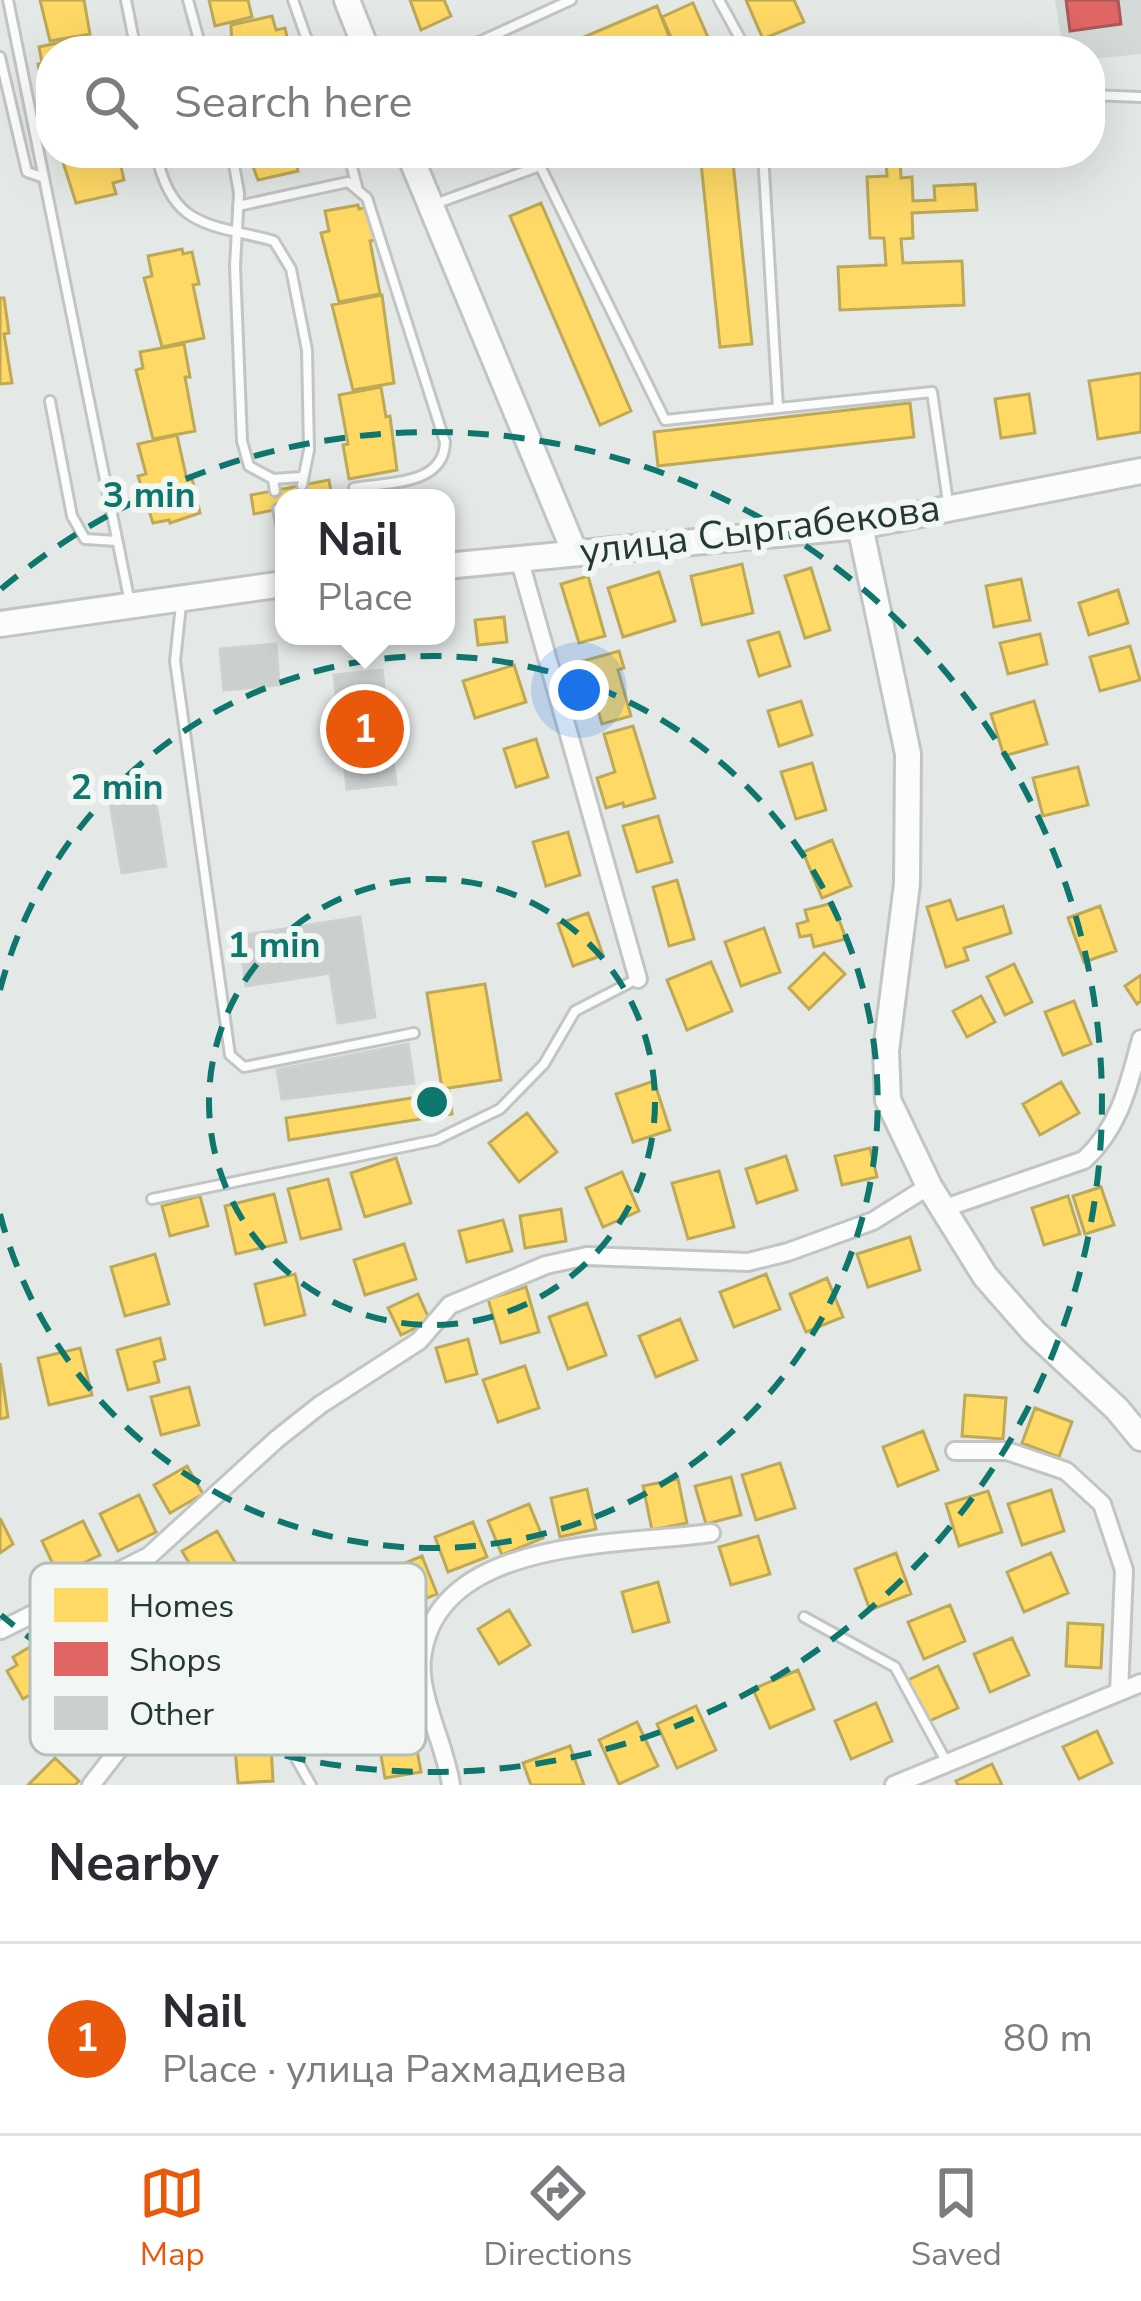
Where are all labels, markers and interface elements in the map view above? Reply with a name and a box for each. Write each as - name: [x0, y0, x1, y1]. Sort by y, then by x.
- search box: [36, 36, 1105, 168]
- icon: search: [78, 69, 144, 135]
- text: Search here: [174, 72, 413, 133]
- text: 3 min: [102, 471, 196, 520]
- street label: улица Сыргабекова: [577, 482, 943, 578]
- popup: [275, 489, 455, 645]
- text: Nail: [317, 510, 401, 571]
- text: Place: [317, 571, 413, 624]
- your location: [549, 660, 609, 720]
- pin: 1: [326, 684, 404, 774]
- text: 2 min: [70, 763, 164, 812]
- text: 1 min: [227, 921, 321, 970]
- centre of rings: [411, 1081, 453, 1123]
- legend: [30, 1563, 426, 1755]
- text: Homes: [129, 1584, 234, 1629]
- text: Shops: [129, 1638, 222, 1683]
- text: Other: [129, 1692, 214, 1737]
- text: Nearby: [48, 1828, 219, 1898]
- text: Nail: [162, 1982, 246, 2043]
- text: 1: [75, 2012, 99, 2065]
- text: 80 m: [1003, 2012, 1093, 2065]
- text: Place · улица Рахмадиева: [162, 2043, 627, 2096]
- tab: Map: [139, 2160, 205, 2277]
- tab: Directions: [484, 2160, 632, 2277]
- tab: Saved: [911, 2160, 1002, 2277]

